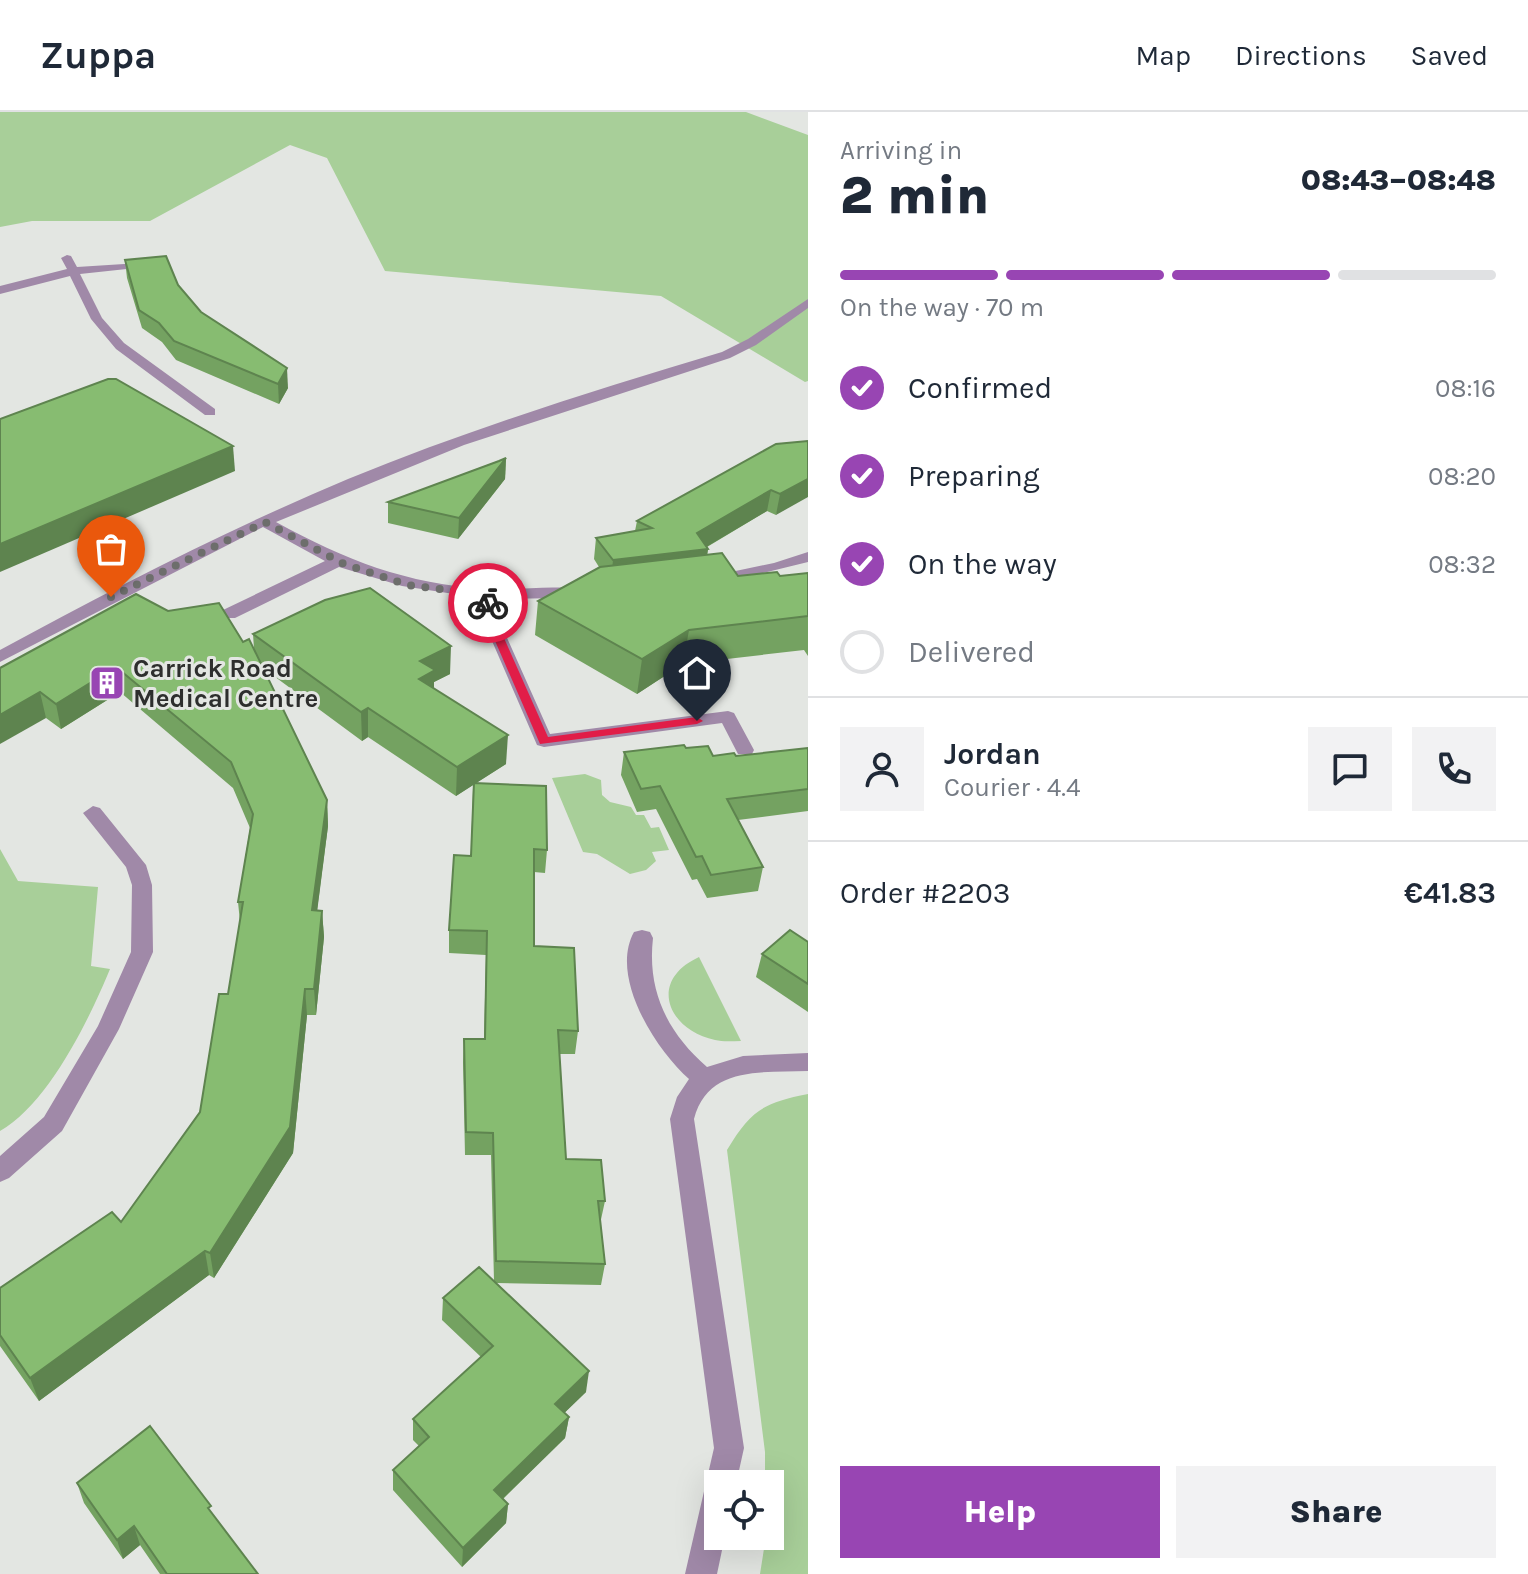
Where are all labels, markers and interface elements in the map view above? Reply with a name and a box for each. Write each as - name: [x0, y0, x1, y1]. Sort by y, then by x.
- text: Zuppa: [40, 33, 156, 78]
- text: Map: [1136, 39, 1191, 72]
- text: Directions: [1235, 39, 1367, 72]
- text: Saved: [1411, 39, 1488, 72]
- text: Arriving in: [840, 135, 962, 166]
- text: 08:43–08:48: [1301, 162, 1496, 198]
- text: 2 min: [840, 165, 989, 226]
- text: On the way · 70 m: [840, 292, 1044, 323]
- icon: check: [840, 366, 884, 410]
- text: Confirmed: [908, 370, 1052, 406]
- text: 08:16: [1435, 373, 1496, 404]
- icon: check: [840, 454, 884, 498]
- text: Preparing: [908, 458, 1040, 494]
- text: 08:20: [1428, 461, 1496, 492]
- pin: [77, 515, 145, 597]
- icon: bag: [89, 527, 133, 571]
- icon: check: [840, 542, 884, 586]
- text: On the way: [908, 546, 1057, 582]
- text: 08:32: [1428, 549, 1496, 580]
- courier: [448, 563, 528, 643]
- icon: bike: [466, 581, 510, 625]
- text: Delivered: [908, 634, 1035, 670]
- pin: [663, 639, 731, 721]
- icon: home: [675, 651, 719, 695]
- place label: Carrick Road Medical Centre: [133, 653, 318, 714]
- building icon: Carrick Road Medical Centre: [88, 664, 126, 702]
- button: person: [840, 727, 924, 811]
- button: chat: [1308, 727, 1392, 811]
- button: phone: [1412, 727, 1496, 811]
- text: Jordan: [944, 736, 1041, 772]
- text: Courier · 4.4: [944, 772, 1080, 803]
- text: Order #2203: [840, 875, 1010, 911]
- text: €41.83: [1404, 875, 1496, 911]
- button: Help: [840, 1466, 1160, 1558]
- button: Share: [1176, 1466, 1496, 1558]
- map controls: [704, 1470, 784, 1550]
- button: locate: [704, 1470, 784, 1550]

